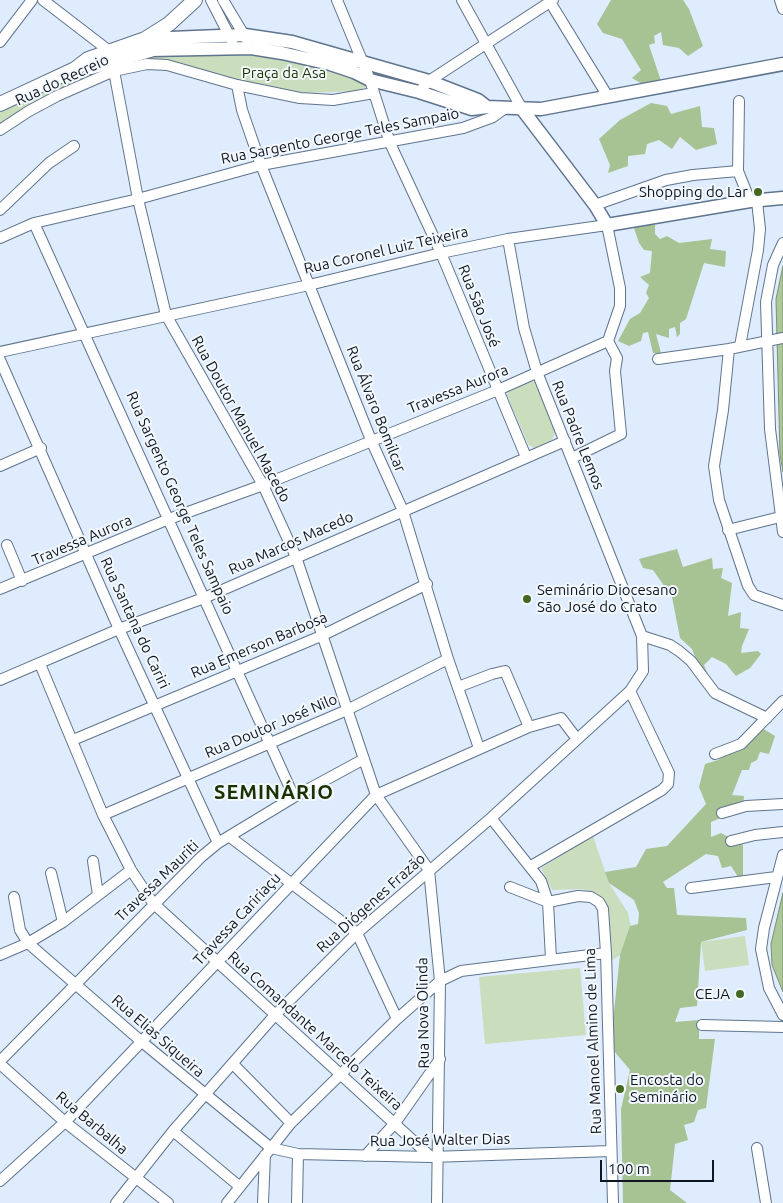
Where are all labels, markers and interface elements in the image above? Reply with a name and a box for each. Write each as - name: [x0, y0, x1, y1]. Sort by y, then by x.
- street label: Rua do Recreio: [12, 51, 112, 109]
- park label: Praça da Asa: [242, 64, 326, 82]
- street label: Rua Sargento George Teles Sampaio: [219, 104, 461, 168]
- place label: Shopping do Lar: [639, 183, 748, 201]
- marker: Shopping do Lar: [752, 186, 764, 198]
- street label: Rua Coronel Luiz Teixeira: [302, 222, 470, 278]
- street label: Rua São José: [454, 262, 504, 350]
- street label: Rua Doutor Manuel Macedo: [188, 333, 294, 505]
- street label: Rua Álvaro Bomilcar: [342, 343, 410, 475]
- street label: Travessa Aurora: [405, 361, 511, 417]
- street label: Rua Padre Lemos: [548, 378, 608, 492]
- street label: Rua Sargento George Teles Sampaio: [122, 389, 238, 617]
- street label: Rua Marcos Macedo: [226, 507, 356, 579]
- street label: Travessa Aurora: [29, 511, 135, 569]
- street label: Rua Santana do Cariri: [97, 554, 173, 692]
- place label: Seminário Diocesano São José do Crato: [537, 581, 677, 616]
- marker: Seminário Diocesano São José do Crato: [521, 593, 533, 605]
- street label: Rua Emerson Barbosa: [188, 608, 330, 682]
- street label: Rua Doutor José Nilo: [202, 690, 340, 762]
- district label: SEMINÁRIO: [213, 780, 335, 804]
- street label: Travessa Mauriti: [112, 837, 202, 925]
- street label: Rua Diógenes Frazão: [313, 849, 429, 957]
- street label: Travessa Caririaçu: [190, 869, 284, 969]
- street label: Rua Comandante Marcelo Teixeira: [224, 948, 406, 1114]
- street label: Rua Manoel Almino de Lima: [581, 948, 605, 1134]
- street label: Rua Nova Olinda: [413, 957, 433, 1069]
- place label: CEJA: [695, 985, 730, 1003]
- marker: CEJA: [734, 988, 746, 1000]
- street label: Rua Elias Siqueira: [108, 991, 208, 1081]
- place label: Encosta do Seminário: [630, 1071, 704, 1106]
- marker: Encosta do Seminário: [614, 1083, 626, 1095]
- street label: Rua Barbalha: [52, 1088, 132, 1158]
- street label: Rua José Walter Dias: [370, 1130, 510, 1150]
- scale bar: [603, 1150, 717, 1182]
- text: 100 m: [608, 1160, 650, 1177]

